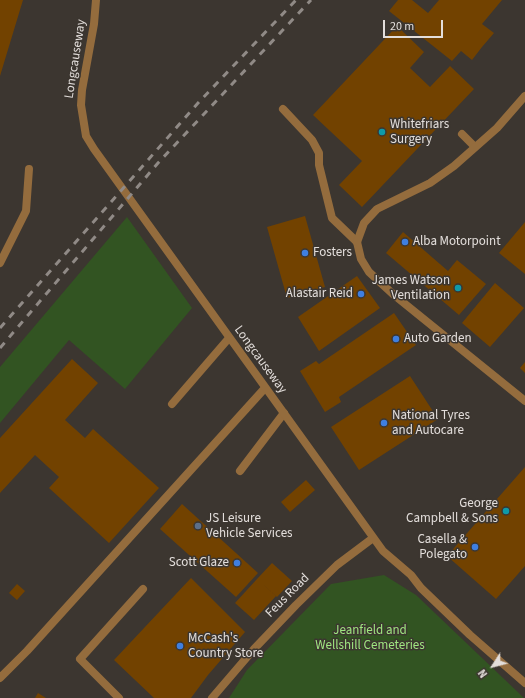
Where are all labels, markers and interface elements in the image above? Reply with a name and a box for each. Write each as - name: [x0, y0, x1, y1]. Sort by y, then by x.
- scale bar: [385, 12, 445, 38]
- street label: Longcauseway: [62, 18, 90, 100]
- text: 20 m: [390, 18, 414, 35]
- place label: Whitefriars Surgery: [390, 117, 449, 148]
- marker: Whitefriars Surgery: [377, 127, 387, 137]
- place label: Alba Motorpoint: [413, 234, 501, 250]
- marker: Alba Motorpoint: [400, 237, 410, 247]
- place label: Fosters: [313, 245, 352, 261]
- marker: Fosters: [300, 248, 310, 258]
- place label: James Watson Ventilation: [372, 273, 450, 304]
- marker: James Watson Ventilation: [453, 283, 463, 293]
- place label: Alastair Reid: [286, 286, 353, 302]
- marker: Alastair Reid: [356, 289, 366, 299]
- street label: Longcauseway: [230, 323, 290, 397]
- place label: Auto Garden: [404, 331, 472, 347]
- marker: Auto Garden: [391, 334, 401, 344]
- place label: National Tyres and Autocare: [392, 408, 470, 439]
- marker: National Tyres and Autocare: [379, 418, 389, 428]
- place label: George Campbell & Sons: [406, 496, 498, 527]
- marker: George Campbell & Sons: [501, 506, 511, 516]
- place label: JS Leisure Vehicle Services: [206, 511, 293, 542]
- marker: JS Leisure Vehicle Services: [193, 521, 203, 531]
- place label: Casella & Polegato: [417, 532, 467, 563]
- marker: Casella & Polegato: [470, 542, 480, 552]
- place label: Scott Glaze: [169, 555, 229, 571]
- marker: Scott Glaze: [232, 558, 242, 568]
- street label: Feus Road: [263, 571, 313, 621]
- park label: Jeanfield and Wellshill Cemeteries: [315, 623, 425, 654]
- place label: McCash's Country Store: [188, 631, 263, 662]
- marker: McCash's Country Store: [175, 641, 185, 651]
- north arrow: [473, 646, 513, 686]
- text: N: [475, 666, 491, 681]

